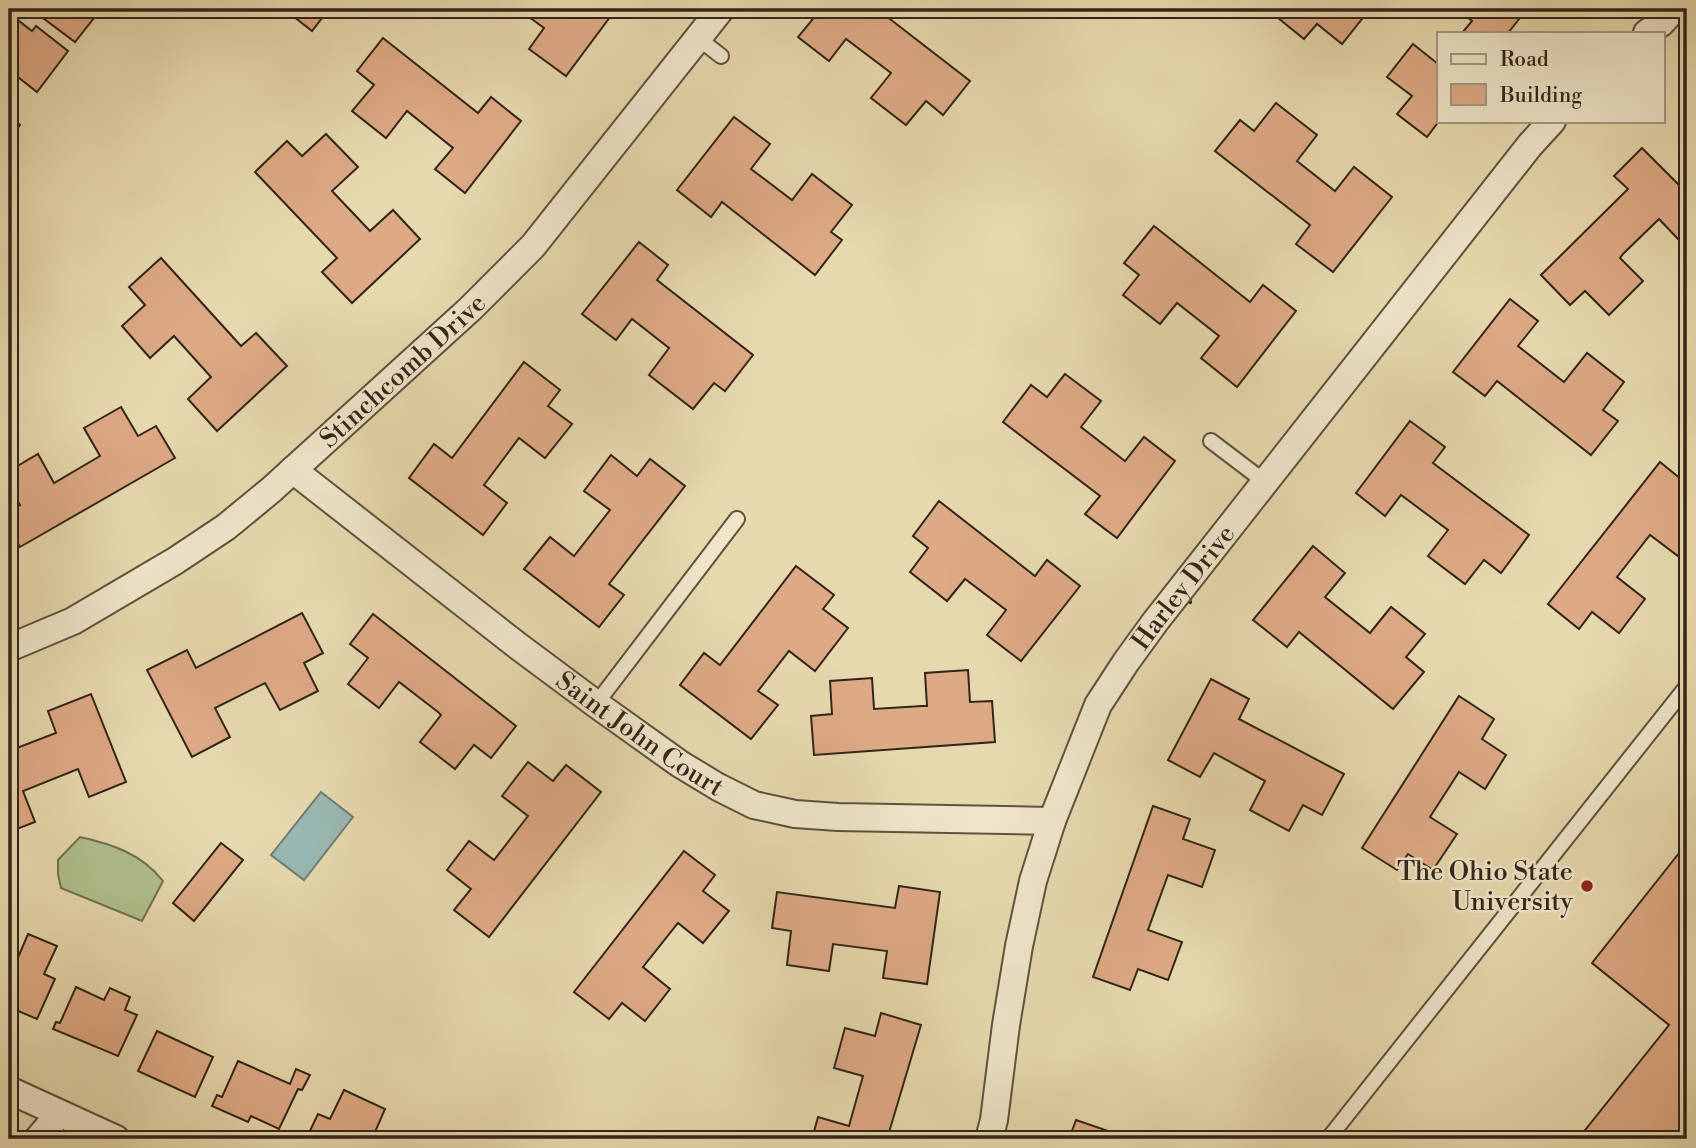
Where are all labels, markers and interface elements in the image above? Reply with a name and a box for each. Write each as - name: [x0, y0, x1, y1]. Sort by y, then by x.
- legend: [1437, 32, 1664, 122]
- text: Road: [1500, 47, 1549, 73]
- text: Building: [1499, 83, 1582, 109]
- street label: Stinchcomb Drive: [313, 287, 493, 455]
- street label: Harley Drive: [1125, 519, 1242, 657]
- street label: Saint John Court: [549, 665, 729, 804]
- place label: The Ohio State University: [1397, 856, 1573, 918]
- marker: The Ohio State University: [1579, 878, 1595, 894]

